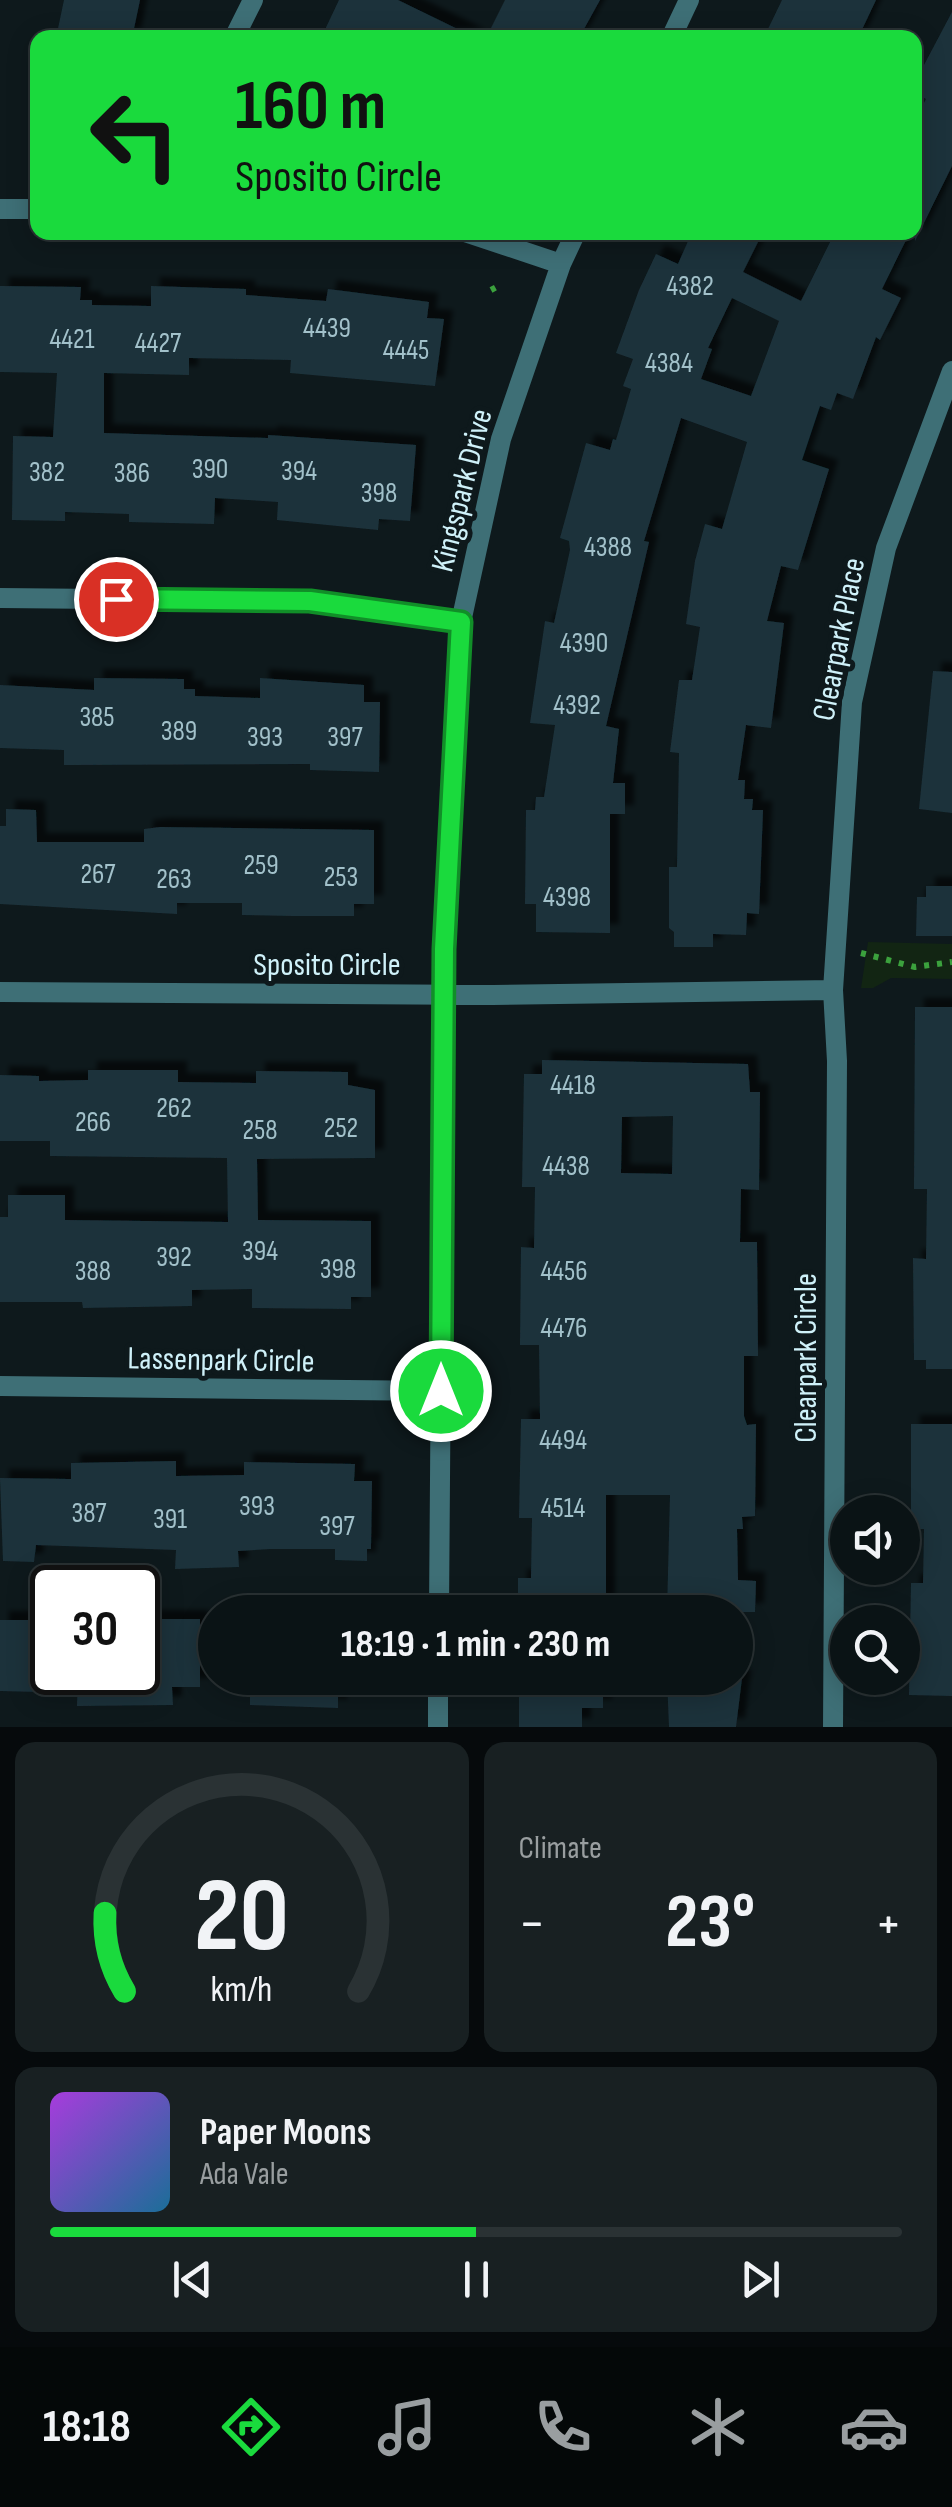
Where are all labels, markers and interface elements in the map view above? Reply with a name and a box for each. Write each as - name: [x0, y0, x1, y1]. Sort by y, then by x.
- text: 160 m: [235, 65, 386, 149]
- icon: left: [70, 70, 200, 200]
- text: Sposito Circle: [235, 150, 442, 205]
- house number: 4382: [666, 270, 714, 303]
- house number: 4439: [303, 312, 351, 345]
- house number: 4421: [49, 323, 95, 356]
- house number: 4427: [135, 327, 181, 360]
- house number: 4445: [383, 334, 429, 367]
- house number: 4384: [645, 347, 693, 380]
- street label: Kingspark Drive: [423, 405, 502, 576]
- house number: 390: [192, 453, 228, 486]
- house number: 394: [281, 455, 317, 488]
- house number: 382: [29, 456, 65, 489]
- house number: 386: [114, 457, 150, 490]
- house number: 398: [361, 477, 397, 510]
- house number: 4388: [584, 531, 632, 564]
- street label: Clearpark Place: [805, 554, 874, 724]
- pin: [74, 557, 159, 642]
- icon: arrive: [89, 572, 144, 627]
- house number: 4390: [560, 627, 608, 660]
- house number: 4392: [553, 689, 601, 722]
- house number: 385: [79, 701, 115, 734]
- house number: 389: [161, 715, 197, 748]
- house number: 393: [247, 721, 283, 754]
- house number: 397: [327, 721, 363, 754]
- house number: 259: [243, 849, 279, 882]
- house number: 267: [80, 858, 116, 891]
- house number: 253: [324, 861, 358, 894]
- house number: 263: [156, 863, 192, 896]
- house number: 4398: [543, 881, 591, 914]
- street label: Sposito Circle: [253, 946, 401, 985]
- house number: 4418: [550, 1069, 596, 1102]
- house number: 262: [156, 1092, 192, 1125]
- house number: 266: [75, 1106, 111, 1139]
- house number: 252: [324, 1112, 358, 1145]
- house number: 258: [242, 1114, 278, 1147]
- house number: 4438: [542, 1150, 590, 1183]
- house number: 394: [242, 1235, 278, 1268]
- house number: 392: [156, 1241, 192, 1274]
- house number: 398: [320, 1253, 356, 1286]
- house number: 388: [75, 1255, 111, 1288]
- house number: 4456: [540, 1255, 588, 1288]
- street label: Clearpark Circle: [787, 1273, 826, 1443]
- house number: 4476: [541, 1312, 587, 1345]
- street label: Lassenpark Circle: [127, 1339, 315, 1382]
- position arrow: [389, 1339, 493, 1443]
- house number: 4494: [539, 1424, 587, 1457]
- house number: 393: [239, 1490, 275, 1523]
- house number: 4514: [541, 1492, 586, 1525]
- map controls: [830, 1495, 920, 1695]
- button: sound: [830, 1495, 920, 1585]
- house number: 387: [71, 1497, 107, 1530]
- house number: 391: [153, 1503, 187, 1536]
- house number: 397: [319, 1510, 355, 1543]
- speed limit sign: 30: [30, 1565, 160, 1695]
- button: search: [830, 1605, 920, 1695]
- text: 18:19 · 1 min · 230 m: [341, 1622, 610, 1667]
- text: Climate: [519, 1829, 602, 1868]
- text: 20: [194, 1855, 289, 1980]
- text: 23°: [665, 1878, 755, 1969]
- text: −: [519, 1891, 545, 1958]
- text: +: [875, 1891, 902, 1958]
- text: km/h: [211, 1969, 273, 2012]
- text: Paper Moons: [200, 2110, 371, 2155]
- text: Ada Vale: [200, 2155, 289, 2194]
- icon: previous: [165, 2252, 220, 2307]
- icon: pause: [449, 2252, 504, 2307]
- icon: next: [733, 2252, 788, 2307]
- icon: directions: [216, 2392, 286, 2462]
- icon: music: [372, 2392, 442, 2462]
- icon: phone: [528, 2392, 598, 2462]
- icon: climate: [683, 2392, 753, 2462]
- icon: car: [839, 2392, 909, 2462]
- text: 18:18: [43, 2400, 131, 2455]

